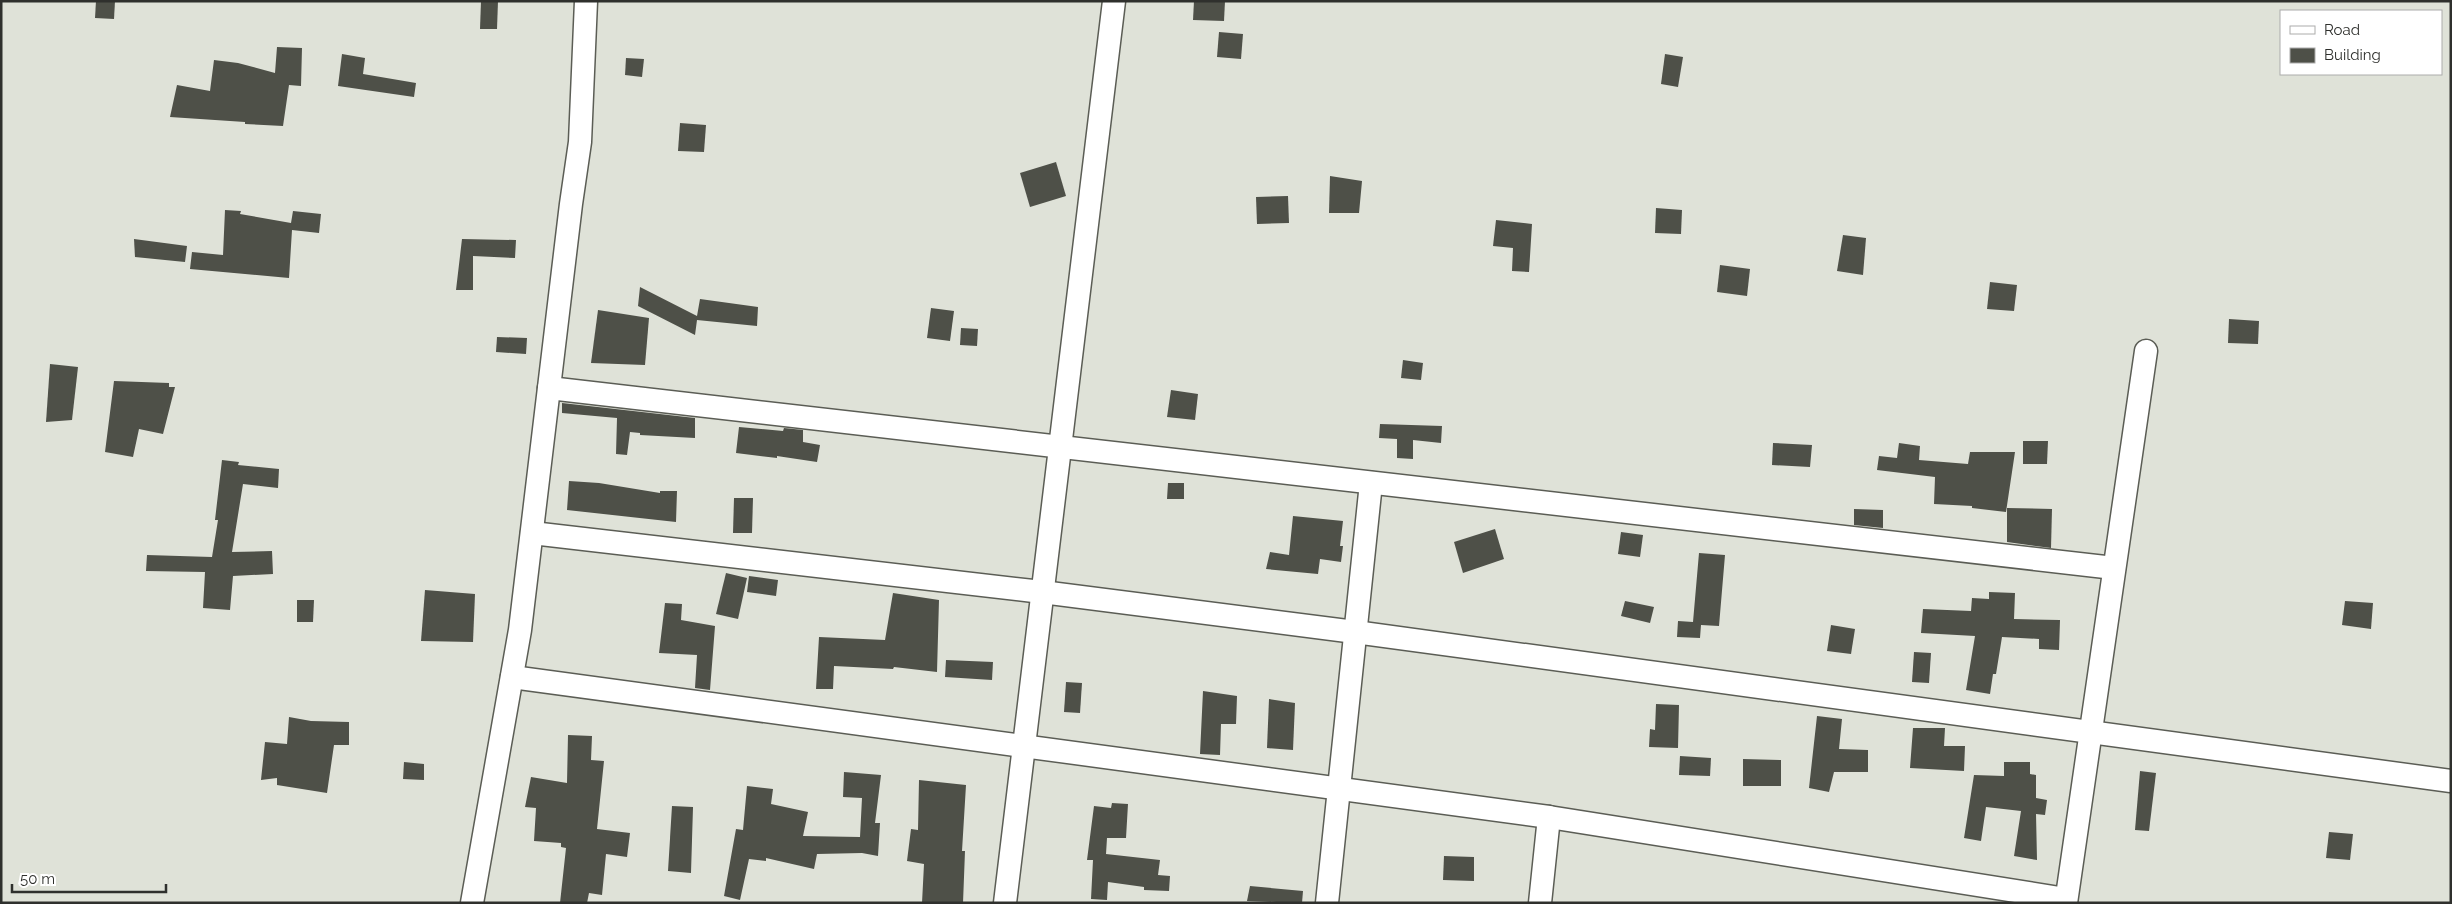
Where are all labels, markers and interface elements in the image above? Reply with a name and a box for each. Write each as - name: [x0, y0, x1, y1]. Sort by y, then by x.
- legend: [2280, 10, 2442, 75]
- text: Road: [2324, 21, 2360, 39]
- text: Building: [2324, 46, 2381, 64]
- scale bar: [12, 862, 166, 894]
- text: 50 m: [20, 870, 55, 888]

